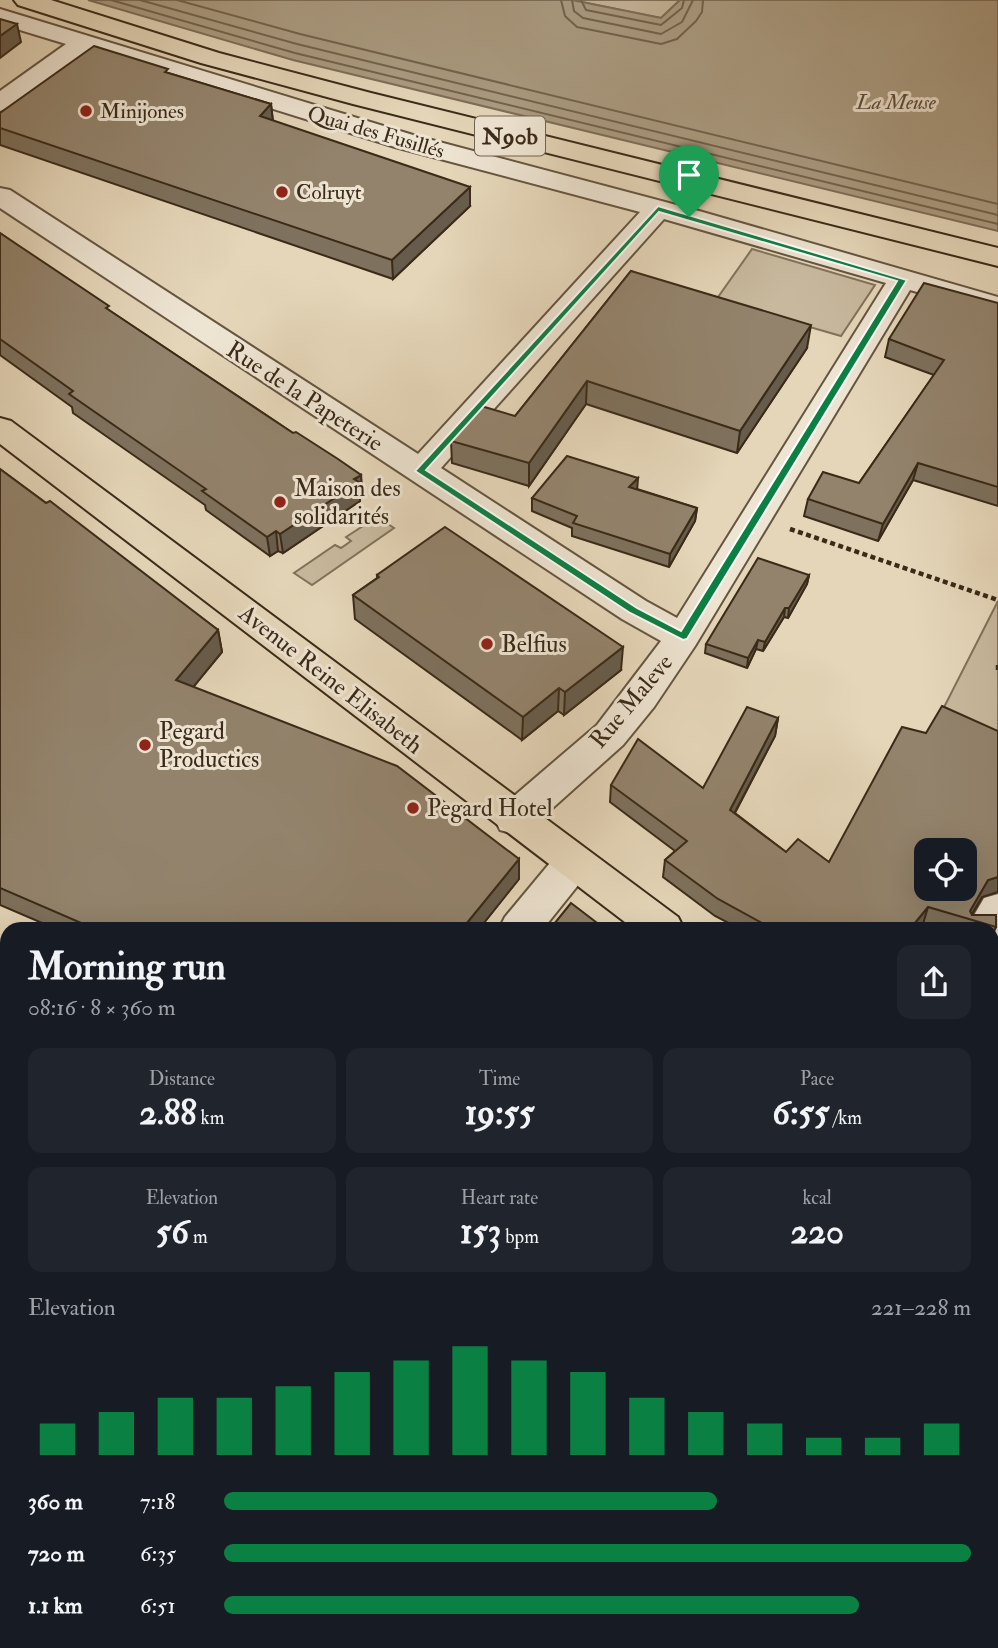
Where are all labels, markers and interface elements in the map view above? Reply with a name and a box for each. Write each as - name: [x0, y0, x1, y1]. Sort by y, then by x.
- water label: La Meuse: [855, 89, 937, 116]
- place label: Minijones: [100, 98, 184, 125]
- street label: Quai des Fusillés: [304, 100, 447, 165]
- marker: Minijones: [78, 103, 94, 119]
- road number: N90b: [475, 116, 545, 155]
- pin: [659, 145, 719, 217]
- icon: arrive: [670, 156, 708, 194]
- place label: Colruyt: [296, 179, 362, 206]
- marker: Colruyt: [274, 184, 290, 200]
- street label: Rue de la Papeterie: [220, 334, 389, 459]
- place label: Maison des solidarités: [294, 473, 401, 532]
- marker: Maison des solidarités: [272, 494, 288, 510]
- street label: Avenue Reine Elisabeth: [232, 597, 429, 761]
- place label: Belfius: [501, 629, 567, 660]
- marker: Belfius: [479, 636, 495, 652]
- street label: Rue Maleve: [583, 648, 680, 755]
- place label: Pegard Productics: [159, 716, 259, 775]
- marker: Pegard Productics: [137, 737, 153, 753]
- place label: Pegard Hotel: [427, 793, 553, 824]
- marker: Pegard Hotel: [405, 800, 421, 816]
- map controls: [914, 838, 977, 901]
- button: locate: [914, 838, 977, 901]
- text: Morning run: [28, 943, 226, 991]
- button: share: [897, 945, 971, 1019]
- text: 08:16 · 8 × 360 m: [28, 993, 176, 1022]
- text: Distance: [149, 1067, 215, 1091]
- text: Time: [479, 1067, 520, 1091]
- text: Pace: [800, 1067, 834, 1091]
- text: 2.88: [139, 1091, 197, 1135]
- text: 19:55: [465, 1091, 534, 1135]
- text: 6:55: [772, 1091, 829, 1135]
- text: km: [197, 1106, 224, 1130]
- text: /km: [829, 1106, 862, 1130]
- text: Elevation: [146, 1186, 218, 1210]
- text: Heart rate: [461, 1186, 538, 1210]
- text: kcal: [803, 1186, 832, 1210]
- text: 56: [156, 1210, 189, 1254]
- text: 153: [460, 1210, 501, 1254]
- text: 220: [790, 1210, 844, 1254]
- text: m: [189, 1225, 208, 1249]
- text: bpm: [501, 1225, 539, 1249]
- text: Elevation: [28, 1293, 116, 1322]
- text: 221–228 m: [871, 1293, 971, 1322]
- text: 360 m: [28, 1487, 83, 1516]
- text: 7:18: [140, 1487, 175, 1516]
- text: 720 m: [28, 1539, 85, 1568]
- text: 6:35: [140, 1539, 176, 1568]
- text: 1.1 km: [28, 1591, 83, 1620]
- text: 6:51: [140, 1591, 176, 1620]

